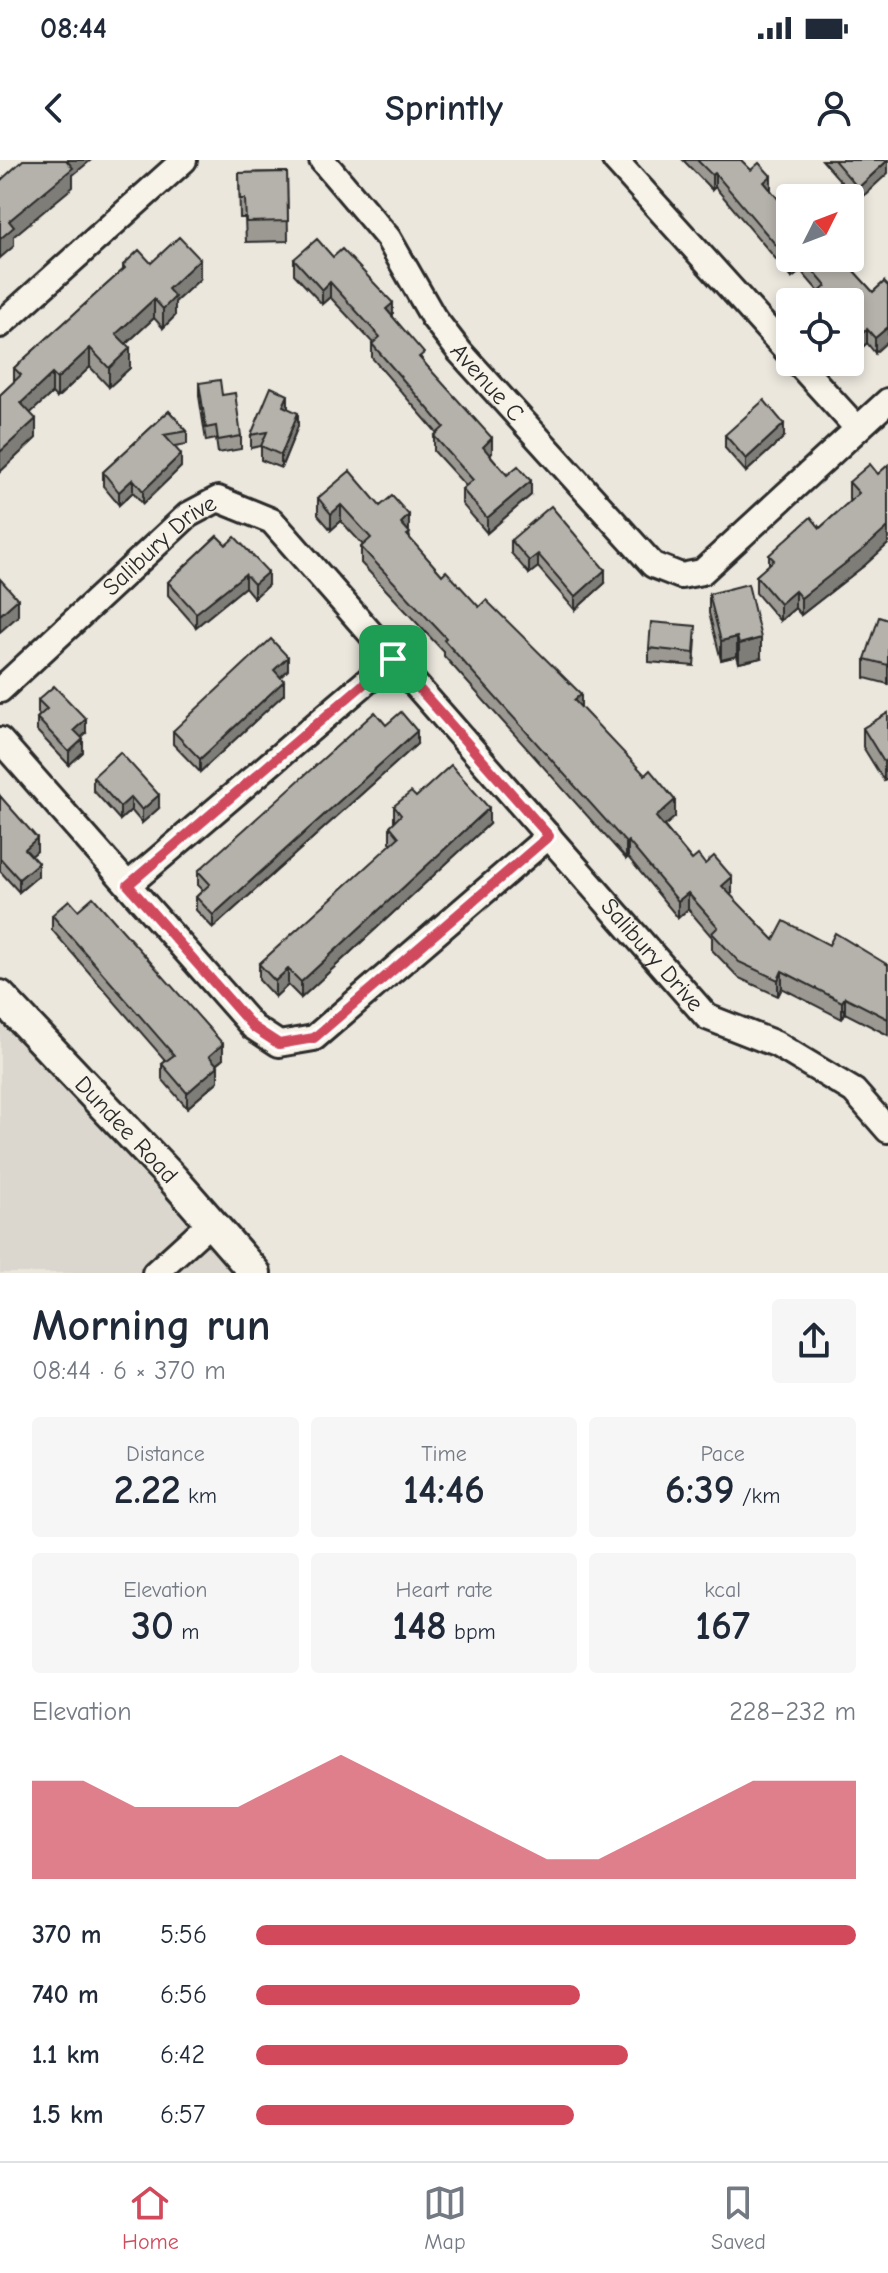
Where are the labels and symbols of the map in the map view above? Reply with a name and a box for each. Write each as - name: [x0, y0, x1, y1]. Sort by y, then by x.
- north arrow: [776, 184, 864, 272]
- street label: Avenue C: [444, 338, 530, 427]
- street label: Salibury Drive: [97, 489, 221, 601]
- pin: [359, 625, 427, 693]
- street label: Salibury Drive: [595, 892, 710, 1017]
- street label: Dundee Road: [69, 1070, 184, 1189]

